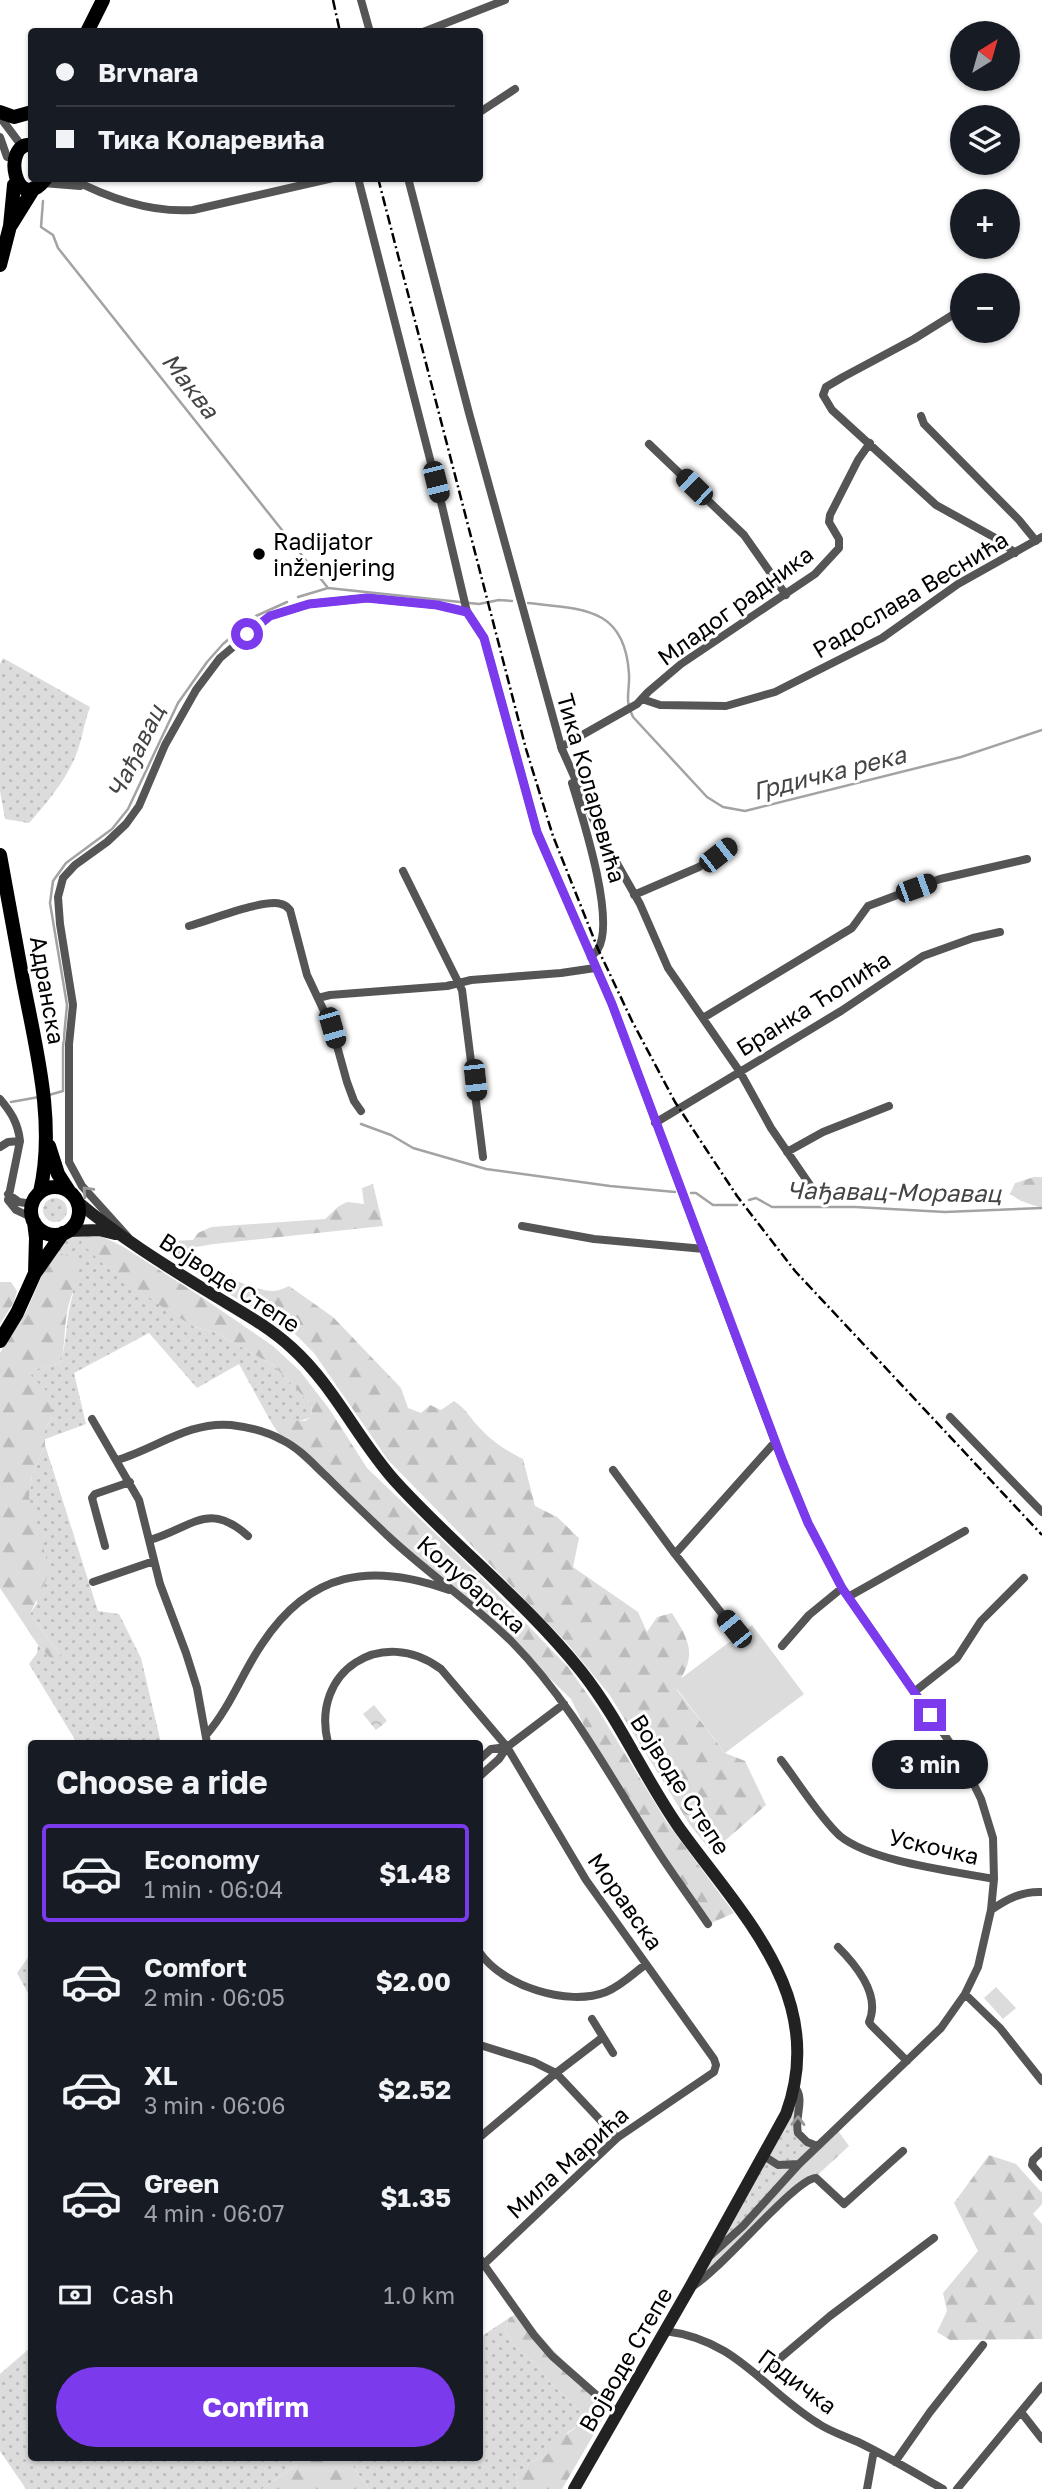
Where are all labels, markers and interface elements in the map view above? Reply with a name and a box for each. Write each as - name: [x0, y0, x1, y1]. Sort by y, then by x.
- north arrow: [950, 21, 1020, 91]
- map controls: [950, 21, 1020, 343]
- text: Brvnara: [98, 57, 198, 88]
- button: layers: [950, 105, 1020, 175]
- text: Тика Коларевића: [98, 124, 324, 155]
- button: +: [950, 189, 1020, 259]
- button: −: [950, 273, 1020, 343]
- water label: Маква: [156, 346, 226, 425]
- car: [421, 459, 452, 505]
- car: [672, 465, 717, 509]
- street label: Радослава Веснића: [807, 525, 1013, 663]
- place label: Radijator inženjering: [273, 527, 395, 581]
- street label: Младог радника: [652, 539, 818, 671]
- marker: Radijator inženjering: [251, 546, 267, 562]
- route start: [231, 618, 263, 650]
- street label: Тика Коларевића: [552, 690, 632, 886]
- water label: Чађавац: [100, 699, 171, 803]
- water label: Грдичка река: [749, 739, 910, 805]
- car: [695, 834, 742, 876]
- car: [893, 871, 940, 905]
- street label: Адранска: [25, 934, 71, 1046]
- street label: Бранка Ћопића: [731, 944, 895, 1062]
- car: [317, 1005, 348, 1051]
- car: [463, 1058, 488, 1102]
- water label: Чађавац-Моравац: [786, 1175, 1003, 1208]
- one-way arrow: [83, 1186, 95, 1199]
- street label: Војводе Степе: [154, 1226, 306, 1338]
- street label: Колубарска: [412, 1529, 532, 1639]
- car: [713, 1606, 756, 1652]
- route end: [914, 1699, 946, 1731]
- street label: Војводе Степе: [625, 1708, 737, 1860]
- callout: 3 min: [872, 1740, 988, 1788]
- text: 3 min: [900, 1750, 960, 1778]
- text: Choose a ride: [56, 1763, 268, 1801]
- street label: Ускочка: [886, 1822, 982, 1870]
- icon: car: [60, 1842, 123, 1905]
- text: Economy: [144, 1844, 260, 1875]
- street label: Моравска: [582, 1847, 670, 1955]
- text: $1.48: [379, 1858, 451, 1889]
- text: 1 min · 06:04: [144, 1875, 283, 1903]
- icon: car: [60, 1950, 123, 2013]
- text: Comfort: [144, 1952, 247, 1983]
- text: $2.00: [376, 1966, 451, 1997]
- text: 2 min · 06:05: [144, 1983, 285, 2011]
- icon: car: [60, 2058, 123, 2121]
- text: XL: [144, 2060, 178, 2091]
- text: $2.52: [378, 2074, 451, 2105]
- text: 3 min · 06:06: [144, 2091, 286, 2119]
- street label: Мила Марића: [500, 2100, 634, 2224]
- one-way arrow: [790, 2115, 806, 2125]
- icon: car: [60, 2166, 123, 2229]
- text: Green: [144, 2168, 219, 2199]
- text: $1.35: [380, 2182, 451, 2213]
- text: 4 min · 06:07: [144, 2199, 284, 2227]
- icon: cash: [56, 2276, 94, 2314]
- text: Cash: [112, 2279, 174, 2310]
- text: 1.0 km: [384, 2281, 455, 2309]
- street label: Војводе Степе: [572, 2282, 678, 2436]
- street label: Грдичка: [753, 2342, 843, 2420]
- button: Confirm: [56, 2367, 455, 2447]

